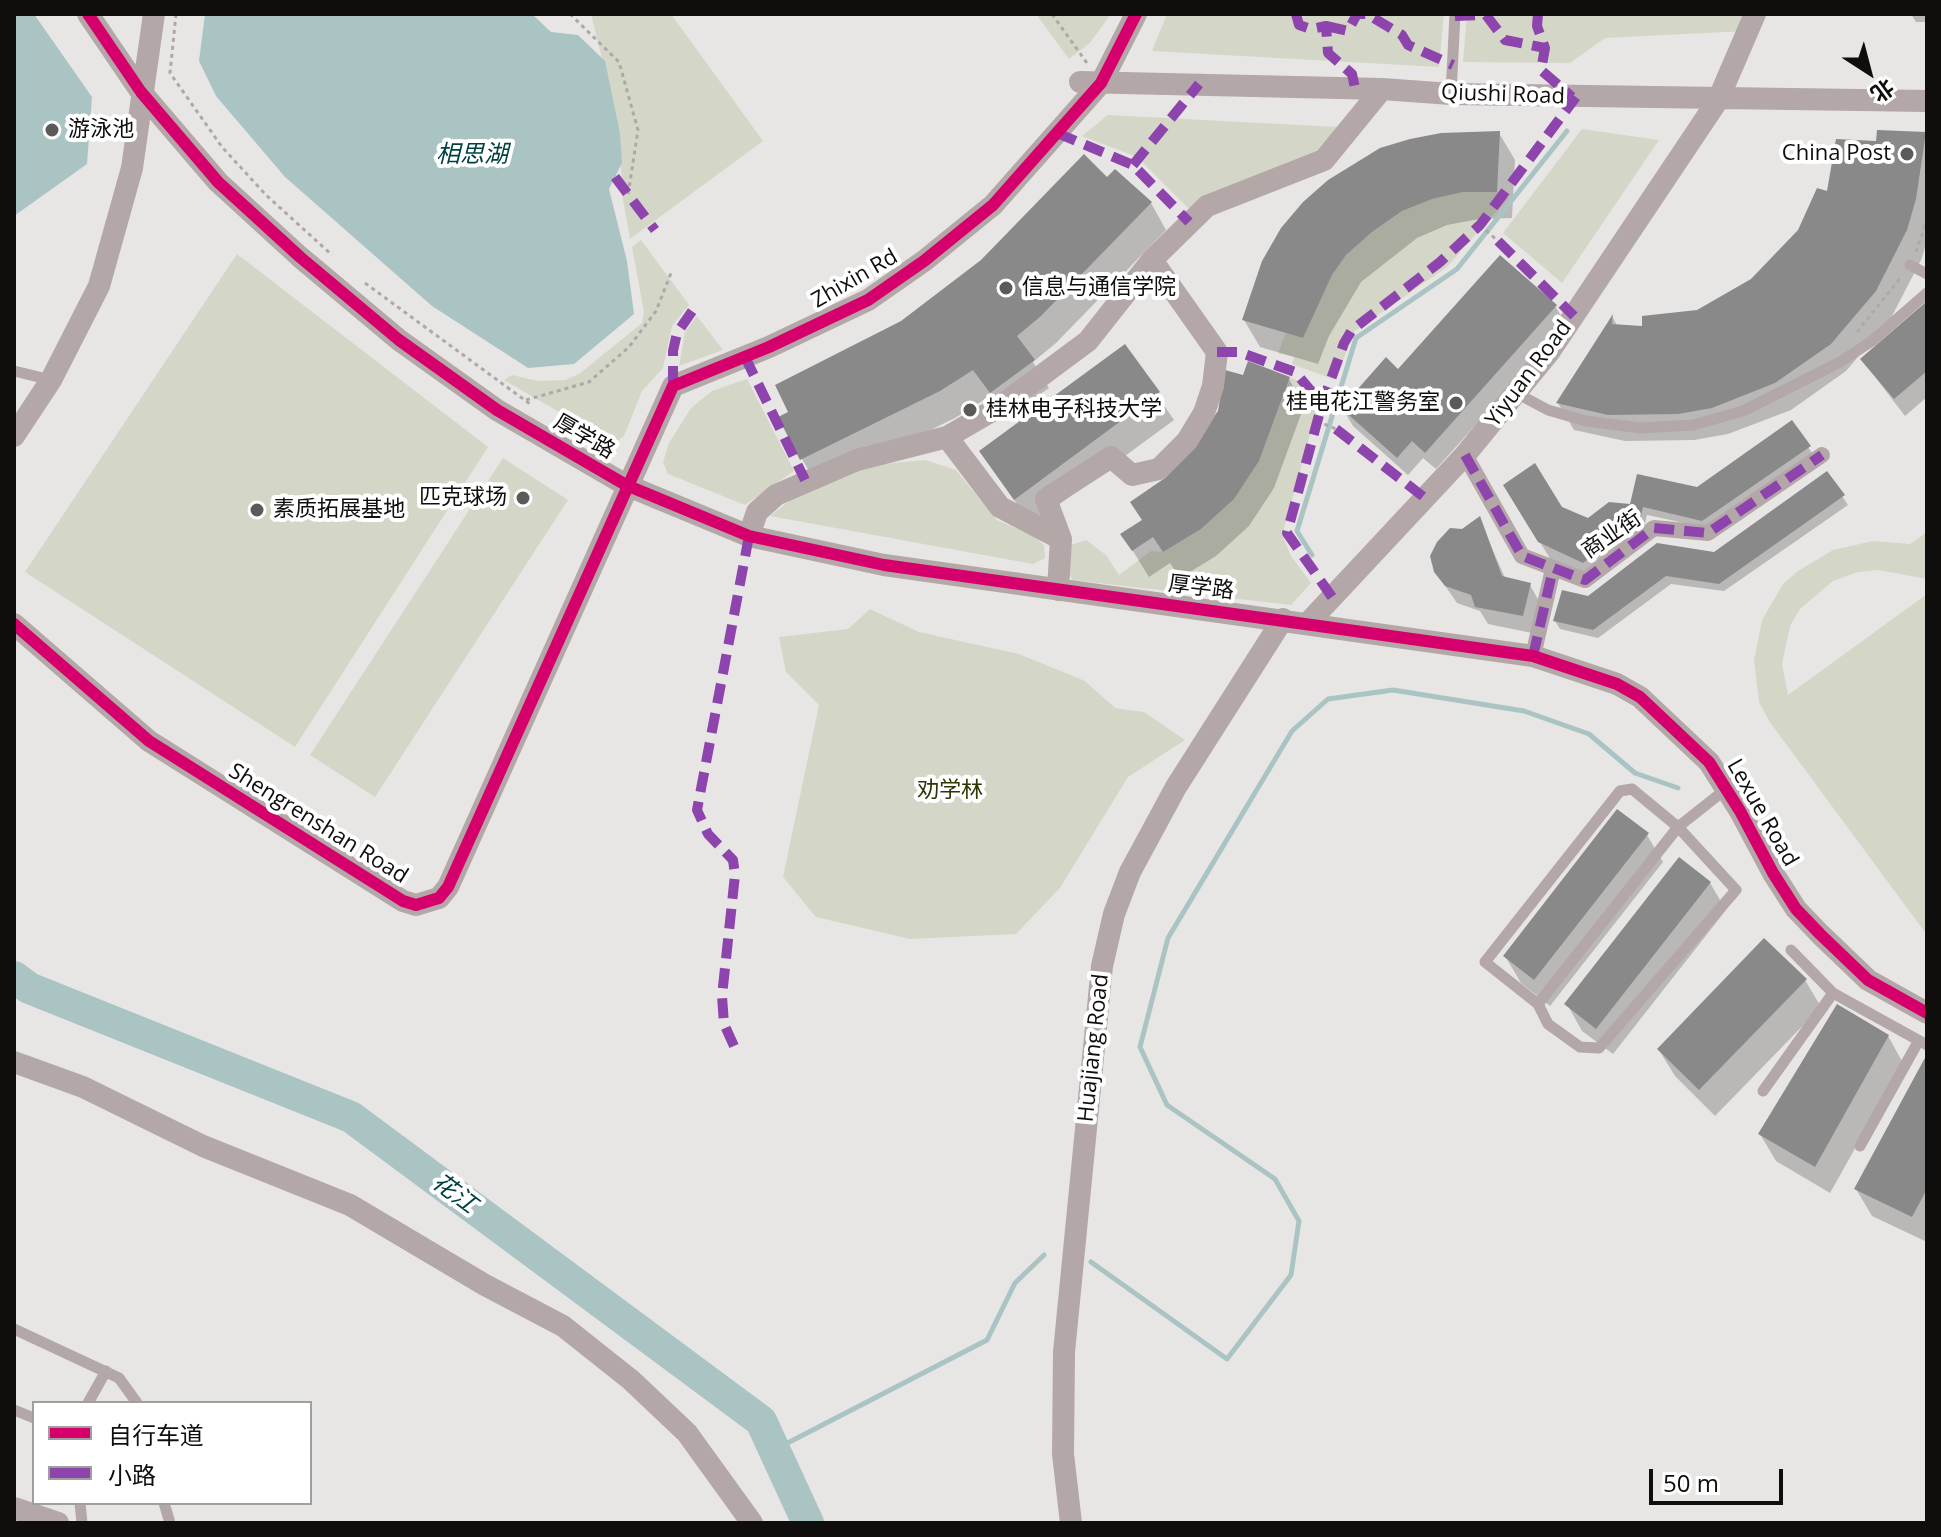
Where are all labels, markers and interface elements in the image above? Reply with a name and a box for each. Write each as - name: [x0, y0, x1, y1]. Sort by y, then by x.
- north arrow: [1829, 32, 1909, 112]
- text: 北: [1865, 73, 1901, 110]
- street label: Qiushi Road: [1441, 80, 1565, 110]
- place label: 游泳池: [68, 117, 134, 143]
- marker: 游泳池: [43, 121, 61, 139]
- water label: 相思湖: [436, 141, 508, 169]
- place label: China Post: [1782, 141, 1891, 167]
- marker: China Post: [1898, 145, 1916, 163]
- street label: Zhixin Rd: [807, 244, 903, 314]
- place label: 信息与通信学院: [1022, 275, 1176, 301]
- marker: 信息与通信学院: [997, 279, 1015, 297]
- street label: Yiyuan Road: [1480, 316, 1578, 432]
- place label: 桂电花江警务室: [1286, 390, 1440, 416]
- marker: 桂电花江警务室: [1447, 394, 1465, 412]
- place label: 桂林电子科技大学: [986, 397, 1162, 423]
- marker: 桂林电子科技大学: [961, 401, 979, 419]
- street label: 厚学路: [549, 409, 619, 465]
- place label: 匹克球场: [419, 485, 507, 511]
- marker: 匹克球场: [514, 489, 532, 507]
- place label: 素质拓展基地: [273, 497, 405, 523]
- marker: 素质拓展基地: [248, 501, 266, 519]
- street label: 商业街: [1577, 506, 1647, 564]
- street label: 厚学路: [1167, 571, 1235, 605]
- street label: Lexue Road: [1721, 755, 1803, 871]
- street label: Shengrenshan Road: [224, 758, 412, 890]
- park label: 劝学林: [917, 778, 983, 804]
- street label: Huajiang Road: [1073, 973, 1115, 1123]
- water label: 花江: [426, 1168, 482, 1220]
- legend: [32, 1401, 312, 1505]
- text: 自行车道: [108, 1418, 204, 1451]
- scale bar: [1653, 1453, 1787, 1503]
- text: 小路: [108, 1458, 156, 1491]
- text: 50 m: [1663, 1466, 1719, 1499]

